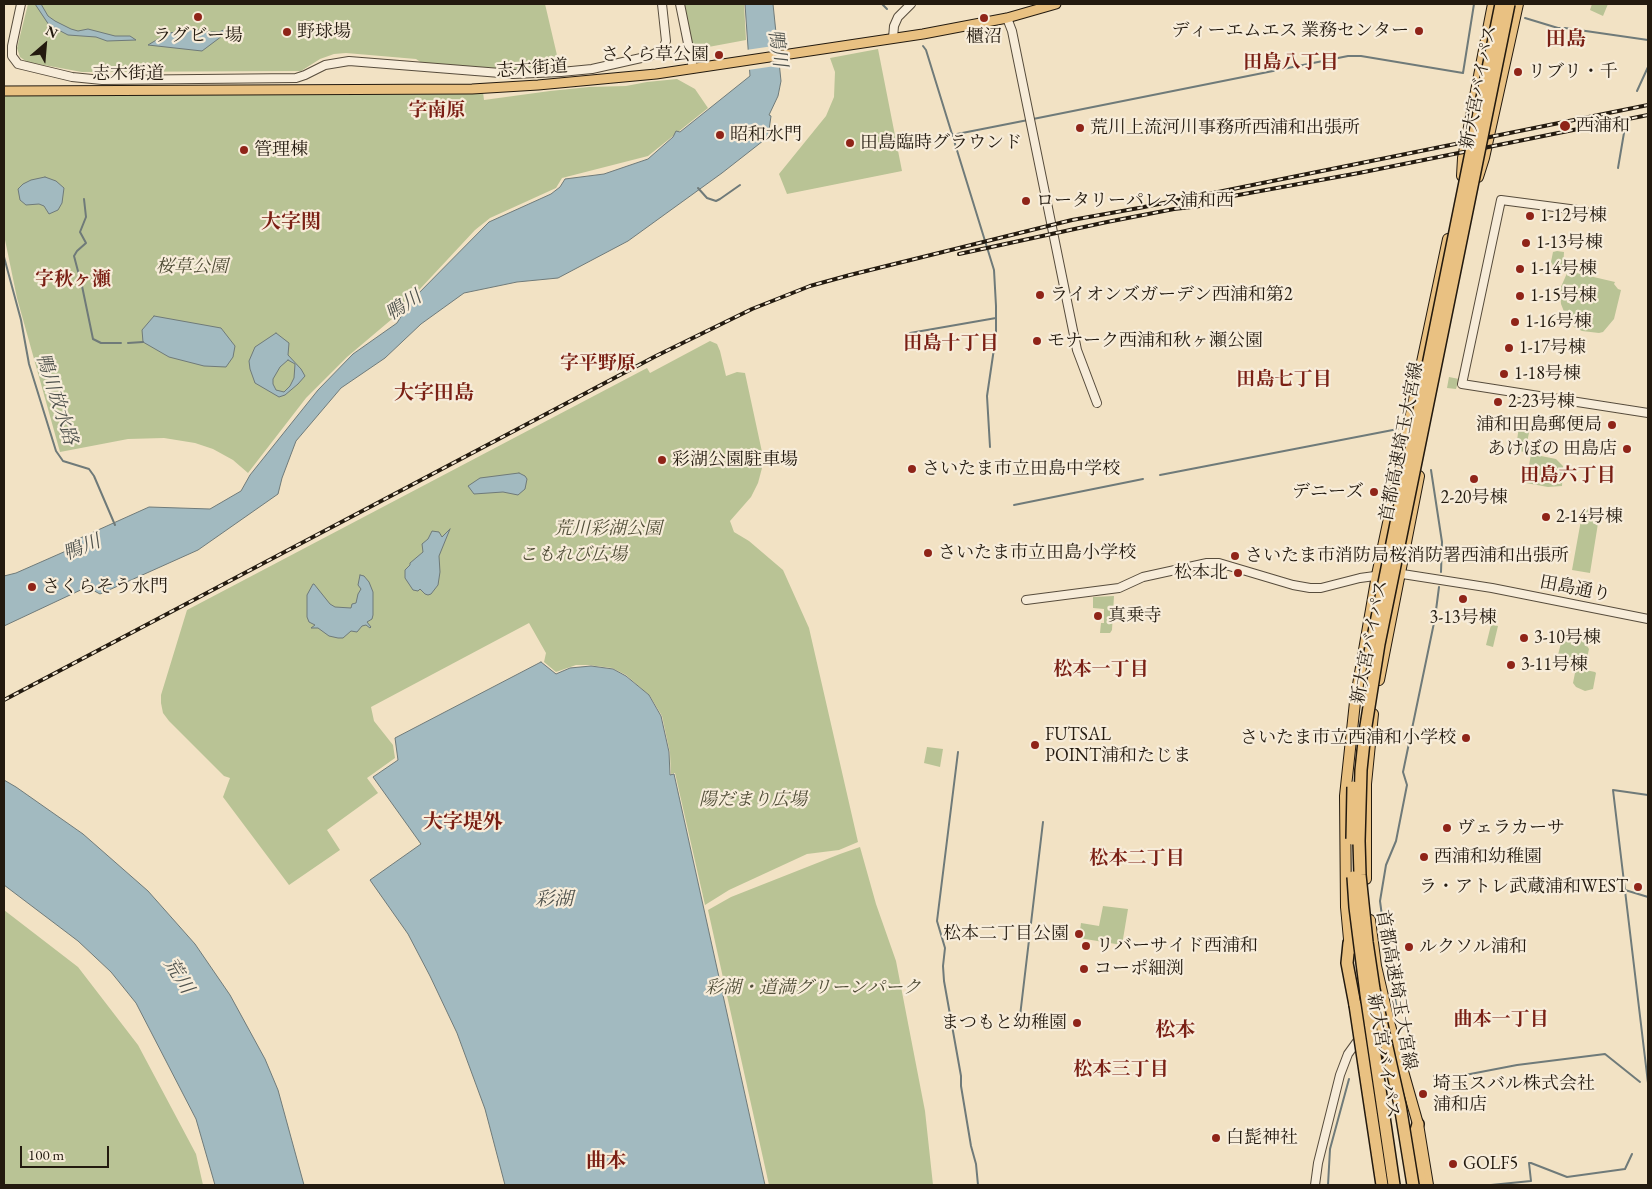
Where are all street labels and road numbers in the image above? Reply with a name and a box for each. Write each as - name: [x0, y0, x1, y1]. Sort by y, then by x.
- street label: 新大宮バイパス: [1456, 23, 1502, 151]
- street label: 志木街道: [495, 56, 569, 82]
- street label: 志木街道: [92, 63, 164, 85]
- street label: 首都高速埼玉大宮線: [1376, 360, 1428, 524]
- street label: 田島通り: [1538, 572, 1612, 606]
- street label: 新大宮バイパス: [1347, 578, 1393, 706]
- street label: 首都高速埼玉大宮線: [1371, 908, 1421, 1072]
- street label: 新大宮バイパス: [1362, 992, 1404, 1120]

